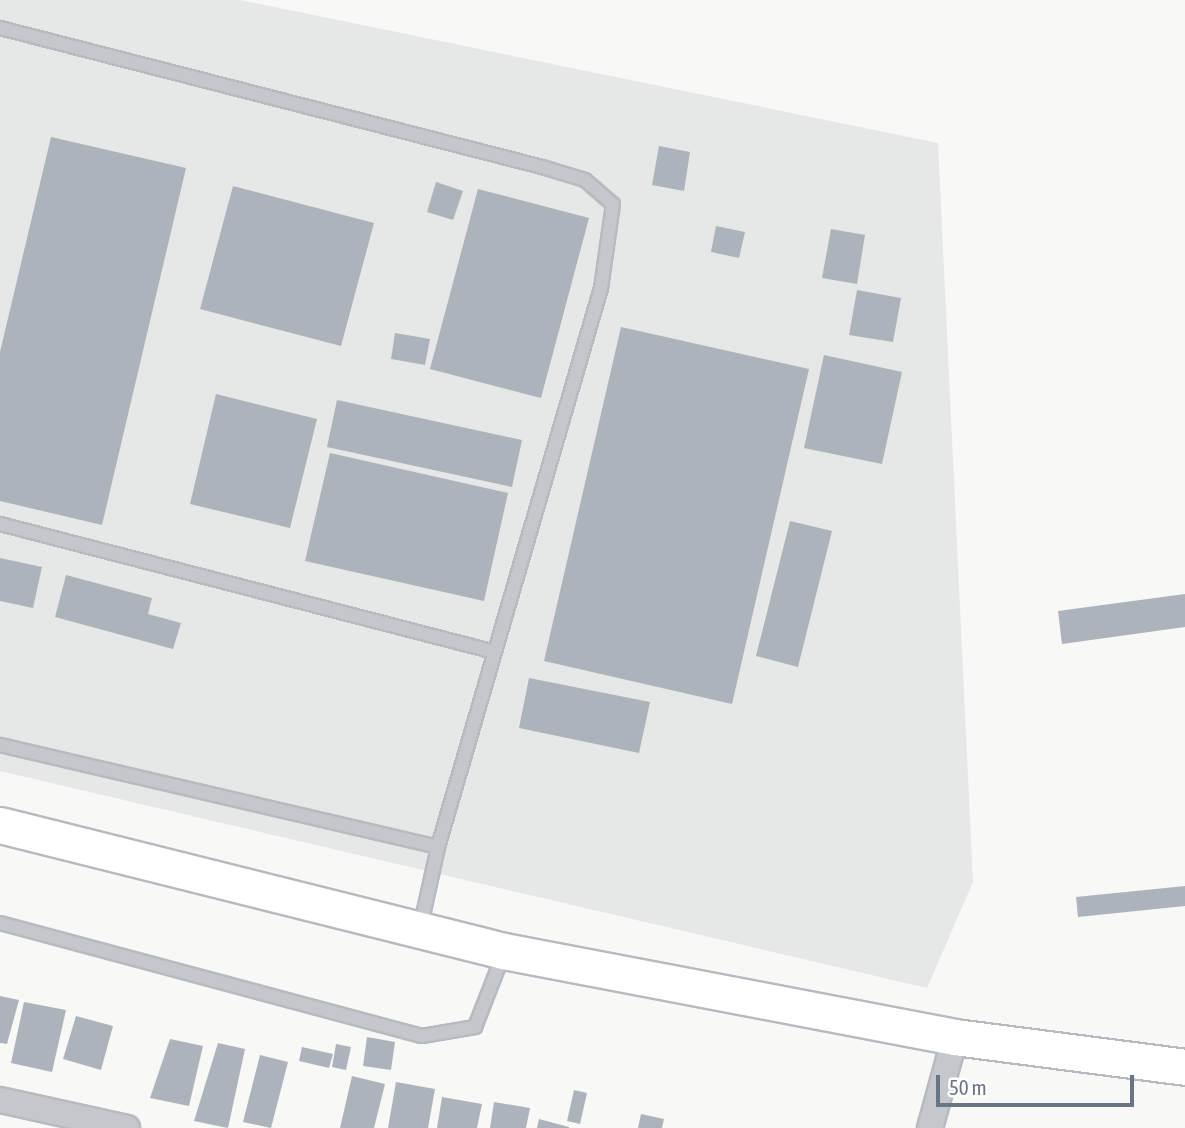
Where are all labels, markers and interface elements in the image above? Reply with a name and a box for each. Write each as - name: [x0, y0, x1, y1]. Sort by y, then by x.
- scale bar: [940, 1062, 1138, 1106]
- text: 50 m: [949, 1075, 987, 1099]

